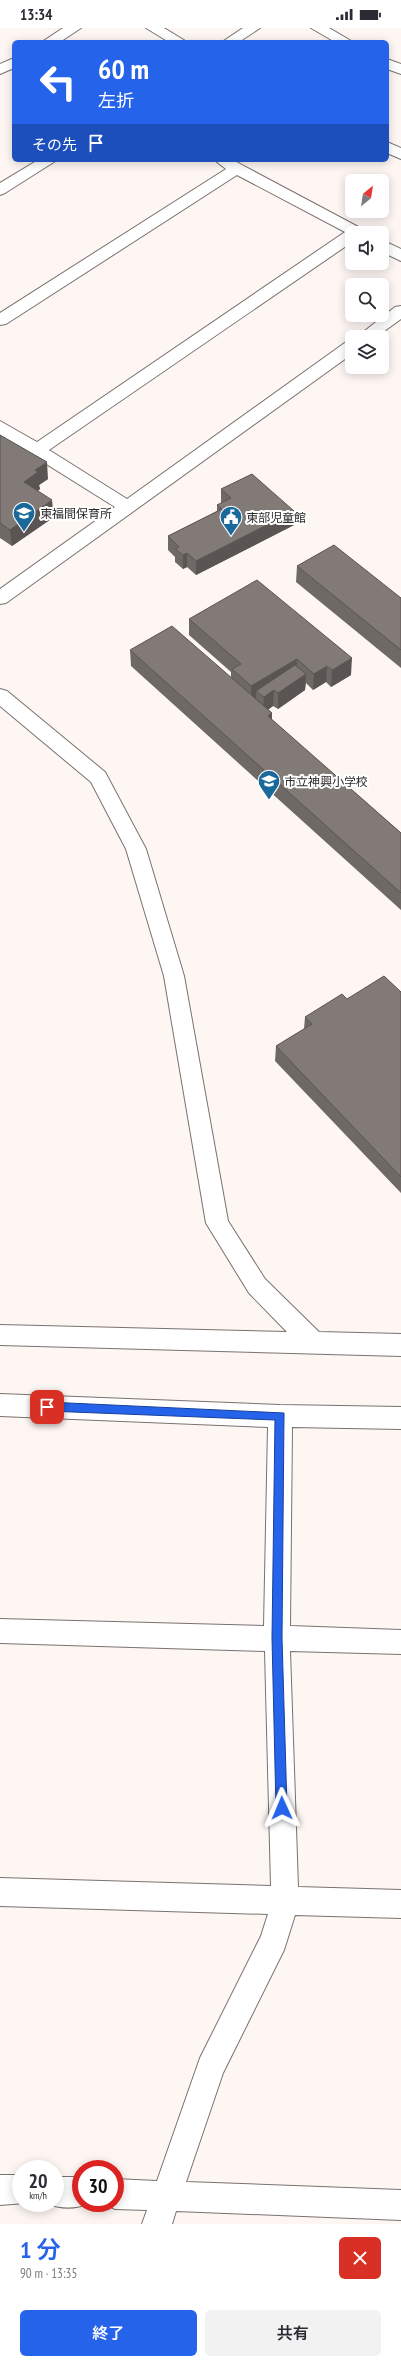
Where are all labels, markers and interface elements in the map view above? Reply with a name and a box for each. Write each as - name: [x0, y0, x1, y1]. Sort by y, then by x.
- text: 13:34: [20, 5, 52, 24]
- text: 60 m: [98, 50, 149, 87]
- icon: left: [32, 56, 84, 108]
- text: 左折: [98, 89, 134, 112]
- icon: arrive: [85, 132, 107, 154]
- text: その先: [32, 135, 77, 154]
- north arrow: [345, 174, 389, 218]
- map controls: [345, 174, 389, 374]
- button: sound: [345, 226, 389, 270]
- button: search: [345, 278, 389, 322]
- button: layers: [345, 330, 389, 374]
- school or university icon: 東福間保育所: [11, 500, 37, 533]
- public building icon: 東部児童館: [218, 504, 244, 537]
- place label: 東福間保育所: [40, 506, 112, 521]
- place label: 東部児童館: [246, 510, 306, 525]
- school or university icon: 市立神興小学校: [256, 768, 282, 801]
- place label: 市立神興小学校: [284, 774, 368, 789]
- pin: [30, 1390, 64, 1424]
- icon: arrive: [36, 1396, 58, 1418]
- position arrow: [261, 1787, 303, 1829]
- speed limit sign: 30: [72, 2160, 124, 2212]
- text: 20: [28, 2168, 48, 2194]
- text: km/h: [29, 2189, 47, 2202]
- text: 1 分: [20, 2234, 60, 2265]
- button: close: [339, 2237, 381, 2279]
- text: 90 m · 13:35: [20, 2265, 77, 2282]
- button: 終了: [20, 2310, 197, 2356]
- button: 共有: [205, 2310, 381, 2356]

